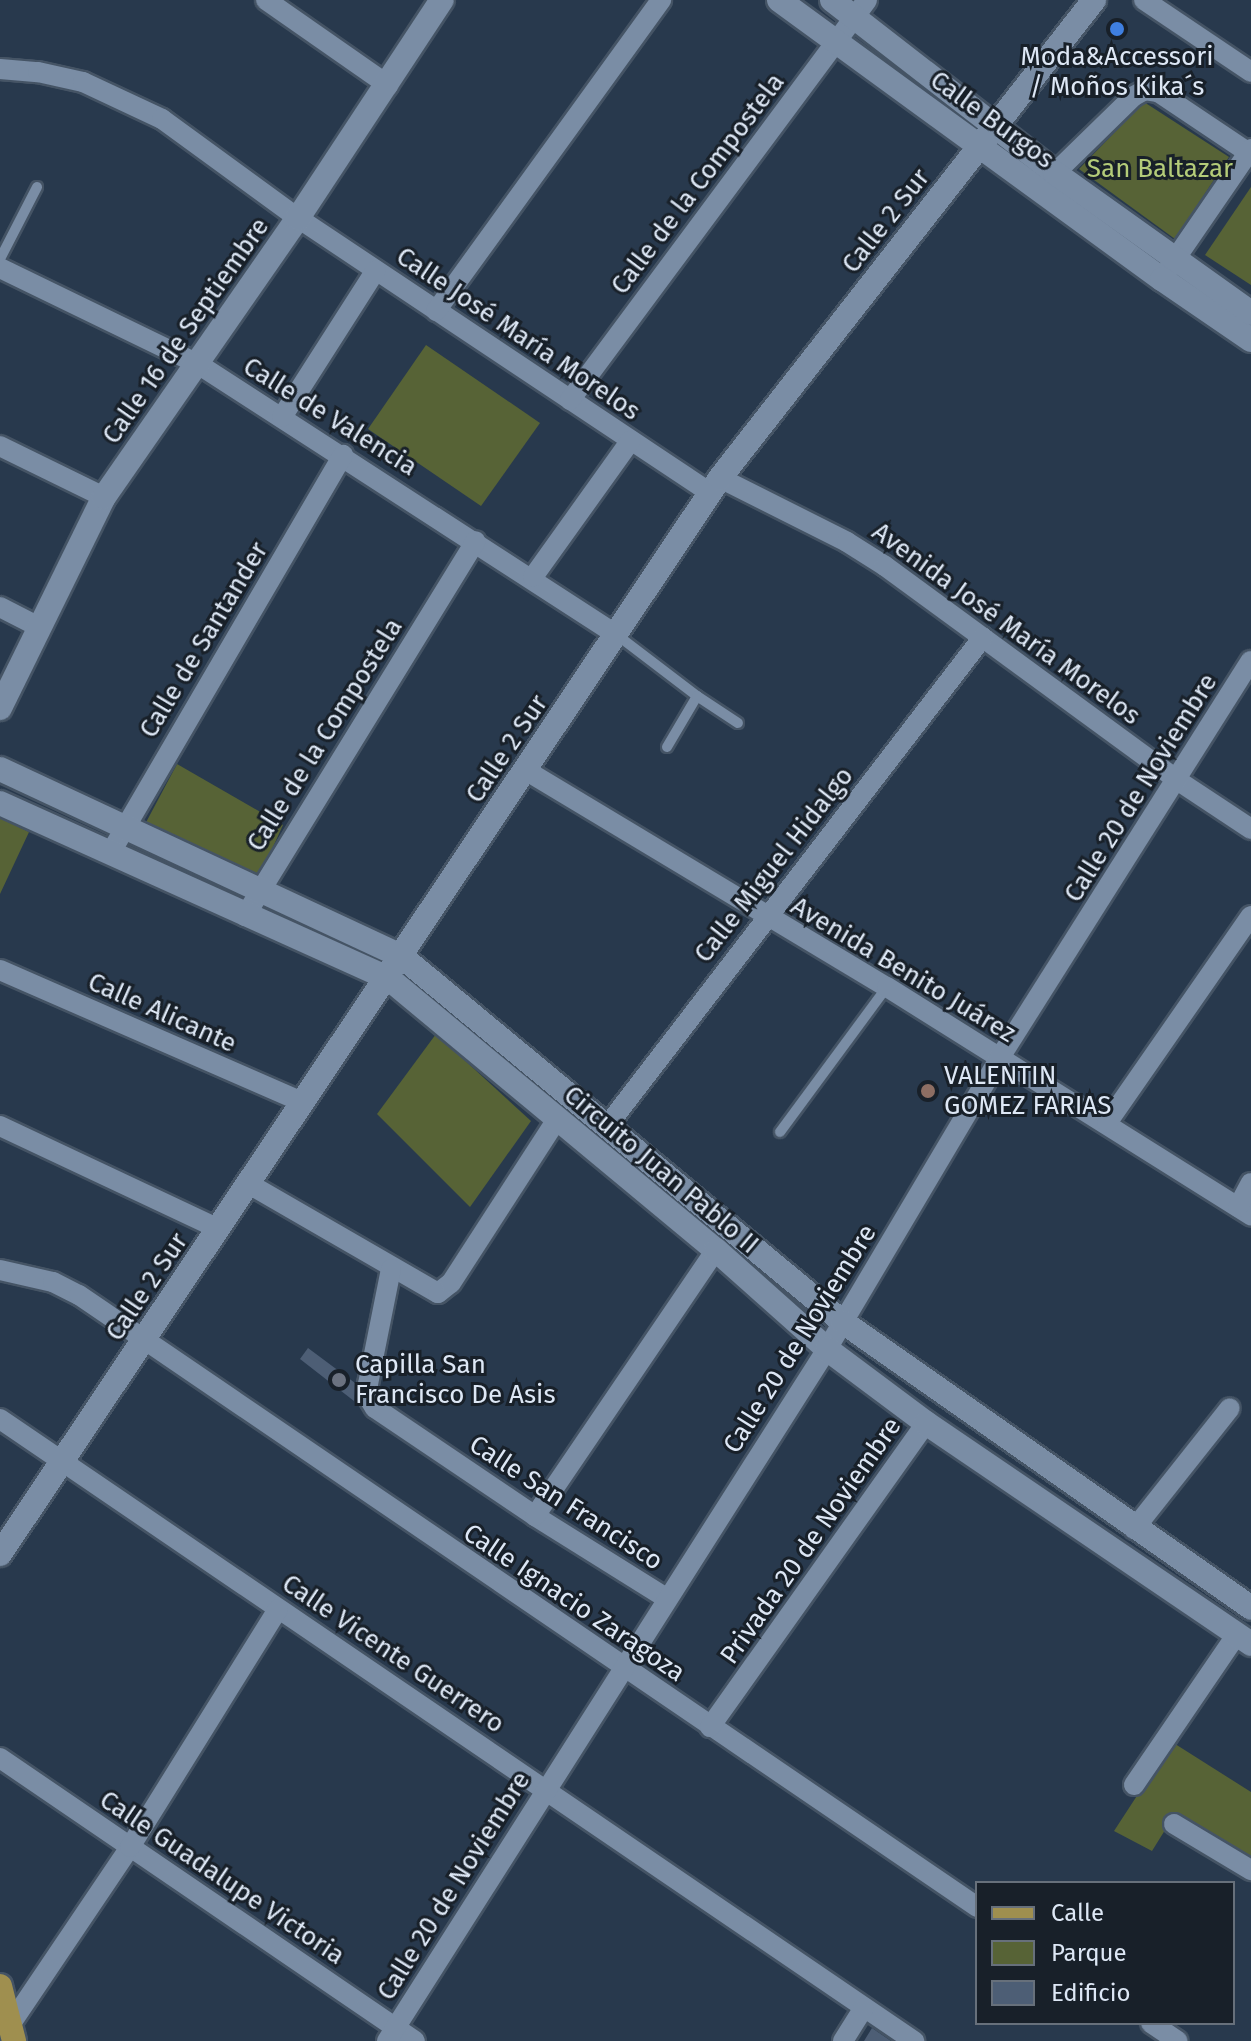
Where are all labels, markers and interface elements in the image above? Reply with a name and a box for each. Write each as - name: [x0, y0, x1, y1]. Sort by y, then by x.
- marker: Moda&Accessori / Moños Kika´s: [1108, 20, 1126, 38]
- place label: Moda&Accessori / Moños Kika´s: [1020, 41, 1214, 102]
- street label: Calle Burgos: [924, 65, 1060, 175]
- street label: Calle de la Compostela: [605, 67, 791, 301]
- park label: San Baltazar: [1087, 153, 1233, 185]
- street label: Calle 2 Sur: [836, 163, 936, 279]
- street label: Calle 16 de Septiembre: [96, 212, 276, 450]
- street label: Calle José María Morelos: [390, 241, 646, 427]
- street label: Calle de Valencia: [237, 351, 423, 483]
- street label: Avenida José María Morelos: [866, 516, 1146, 732]
- street label: Calle de Santander: [133, 536, 275, 744]
- street label: Calle de la Compostela: [241, 613, 409, 857]
- street label: Calle 20 de Noviembre: [1058, 668, 1224, 908]
- street label: Calle 2 Sur: [460, 689, 554, 809]
- street label: Calle Miguel Hidalgo: [688, 761, 860, 969]
- street label: Avenida Benito Juárez: [785, 891, 1021, 1049]
- street label: Calle Alicante: [83, 966, 241, 1060]
- place label: VALENTIN GOMEZ FARIAS: [944, 1060, 1111, 1122]
- street label: Circuito Juan Pablo II: [557, 1080, 765, 1260]
- marker: VALENTIN GOMEZ FARIAS: [919, 1082, 937, 1100]
- street label: Calle 20 de Noviembre: [717, 1219, 883, 1459]
- street label: Calle 2 Sur: [100, 1227, 194, 1347]
- place label: Capilla San Francisco De Asis: [355, 1349, 556, 1410]
- marker: Capilla San Francisco De Asis: [330, 1371, 348, 1389]
- street label: Privada 20 de Noviembre: [714, 1412, 908, 1670]
- street label: Calle San Francisco: [464, 1429, 668, 1577]
- street label: Calle Ignacio Zaragoza: [457, 1517, 691, 1689]
- street label: Calle Vicente Guerrero: [276, 1568, 510, 1740]
- street label: Calle 20 de Noviembre: [371, 1766, 537, 2006]
- street label: Calle Guadalupe Victoria: [94, 1784, 350, 1972]
- legend: [975, 1881, 1235, 2025]
- text: Calle: [1051, 1899, 1104, 1927]
- text: Parque: [1051, 1939, 1127, 1967]
- text: Edificio: [1051, 1979, 1131, 2007]

